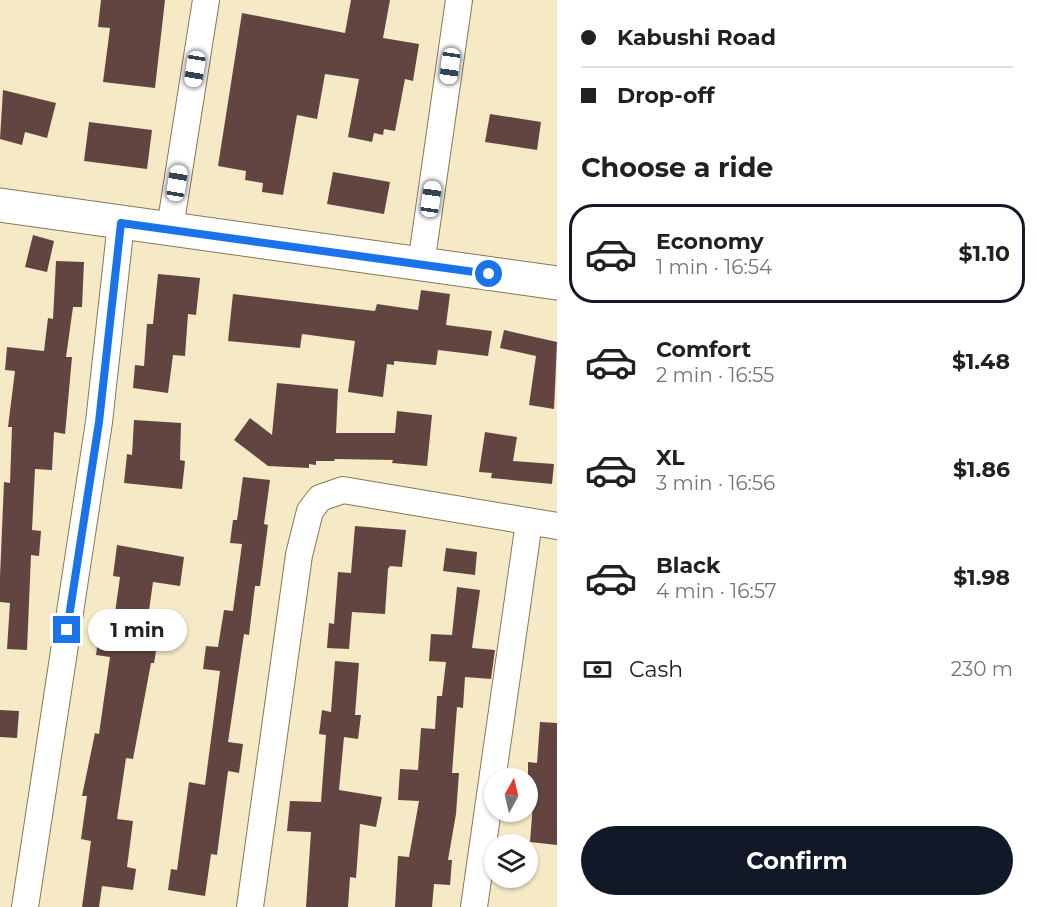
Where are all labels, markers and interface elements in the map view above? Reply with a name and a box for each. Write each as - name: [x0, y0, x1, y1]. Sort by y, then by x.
- text: Kabushi Road: [617, 24, 776, 51]
- car: [439, 47, 461, 85]
- car: [183, 50, 207, 88]
- text: Drop-off: [617, 82, 715, 109]
- text: Choose a ride: [581, 151, 773, 184]
- car: [165, 164, 189, 202]
- car: [420, 180, 442, 218]
- icon: car: [584, 227, 638, 281]
- text: Economy: [656, 228, 764, 255]
- text: $1.10: [959, 240, 1010, 267]
- text: 1 min · 16:54: [656, 255, 772, 279]
- route start: [475, 260, 502, 287]
- icon: car: [584, 335, 638, 389]
- text: Comfort: [656, 336, 751, 363]
- text: $1.48: [952, 348, 1010, 375]
- text: 2 min · 16:55: [656, 363, 774, 387]
- icon: car: [584, 443, 638, 497]
- text: XL: [656, 444, 685, 471]
- text: $1.86: [953, 456, 1010, 483]
- text: 3 min · 16:56: [656, 471, 775, 495]
- icon: car: [584, 551, 638, 605]
- text: Black: [656, 552, 720, 579]
- text: $1.98: [953, 564, 1010, 591]
- text: 4 min · 16:57: [656, 579, 777, 603]
- callout: 1 min: [88, 609, 187, 651]
- route end: [53, 616, 80, 643]
- text: 1 min: [110, 618, 165, 642]
- icon: cash: [581, 653, 614, 686]
- text: Cash: [629, 656, 683, 683]
- text: 230 m: [951, 657, 1013, 681]
- north arrow: [484, 768, 538, 822]
- map controls: [484, 768, 538, 888]
- button: Confirm: [581, 826, 1013, 895]
- button: layers: [484, 834, 538, 888]

